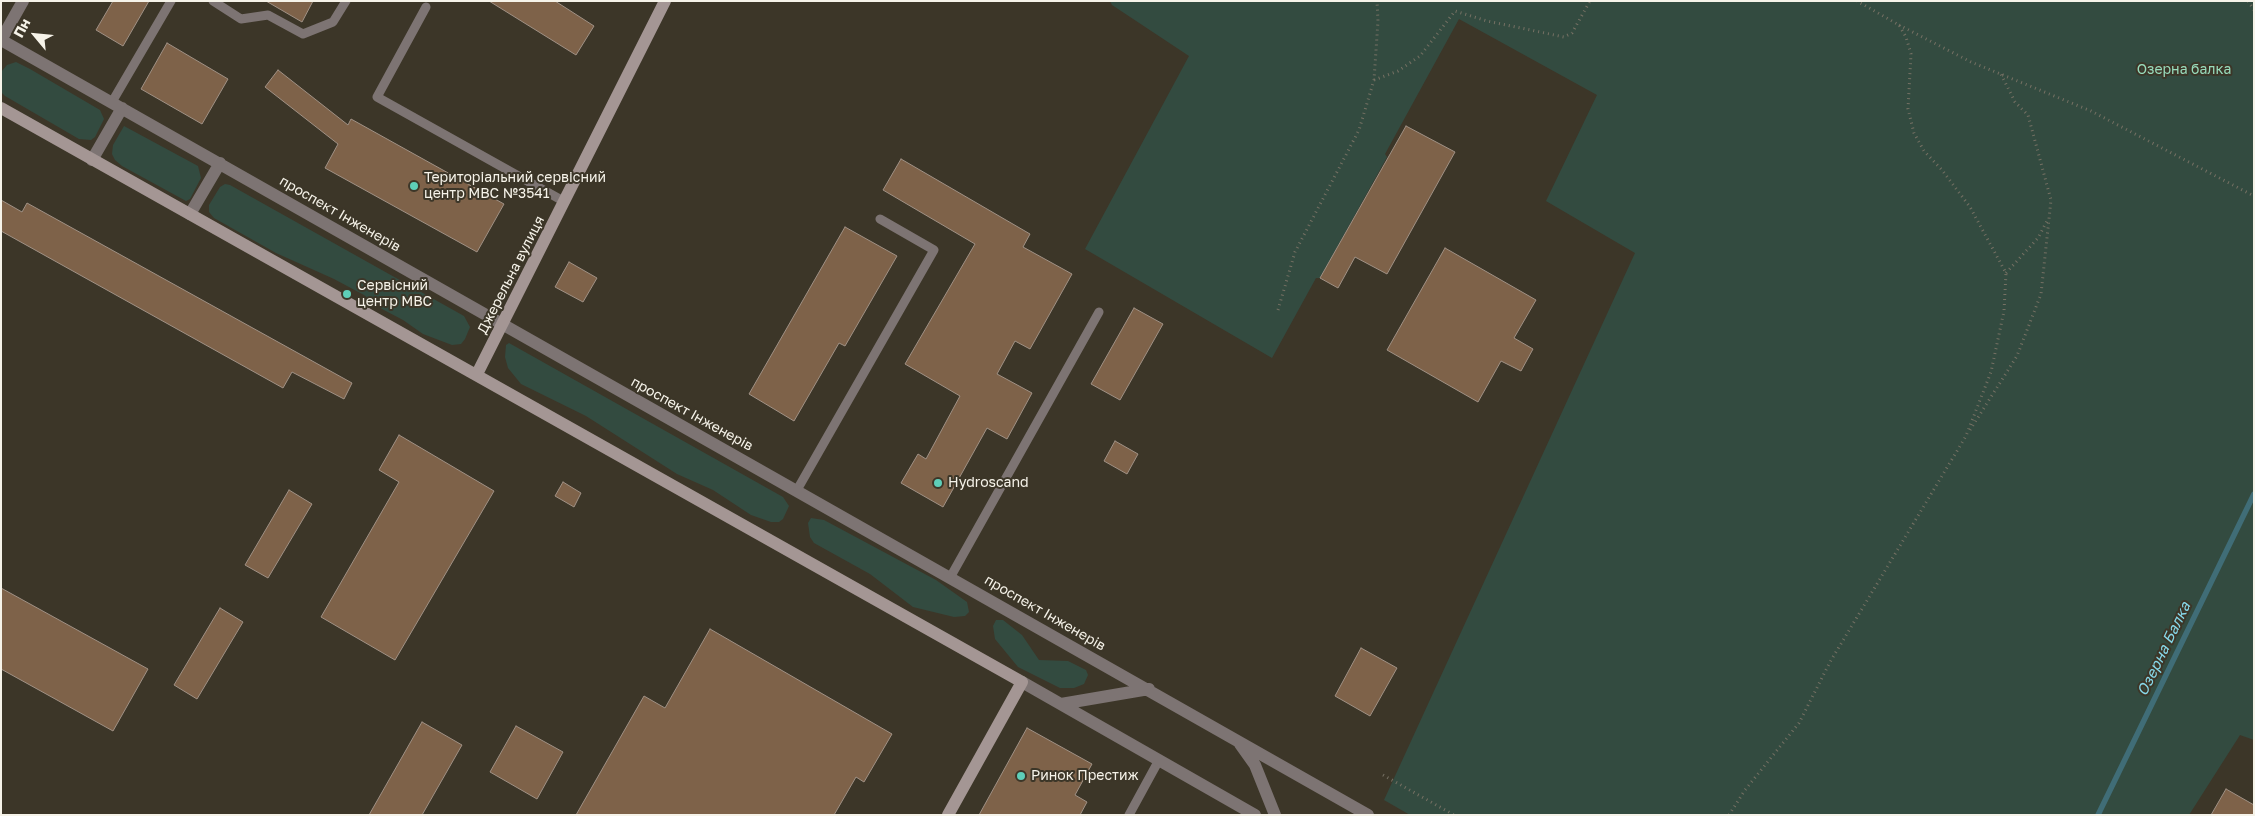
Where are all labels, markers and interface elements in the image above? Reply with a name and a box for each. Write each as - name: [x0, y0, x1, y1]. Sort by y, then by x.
- north arrow: [10, 10, 60, 60]
- text: Пн: [9, 15, 33, 40]
- park label: Озерна балка: [2137, 62, 2231, 78]
- place label: Територіальний сервісний центр МВС №3541: [424, 170, 606, 202]
- street label: проспект Інженерів: [277, 173, 403, 255]
- marker: Територіальний сервісний центр МВС №3541: [408, 180, 420, 192]
- street label: Джерельна вулиця: [474, 213, 548, 337]
- place label: Сервісний центр МВС: [357, 278, 432, 310]
- marker: Сервісний центр МВС: [341, 288, 353, 300]
- street label: проспект Інженерів: [628, 373, 756, 455]
- place label: Hydroscand: [948, 475, 1029, 491]
- marker: Hydroscand: [932, 477, 944, 489]
- street label: проспект Інженерів: [982, 572, 1108, 654]
- water label: Озерна Балка: [2133, 599, 2195, 699]
- place label: Ринок Престиж: [1031, 768, 1139, 784]
- marker: Ринок Престиж: [1015, 770, 1027, 782]

